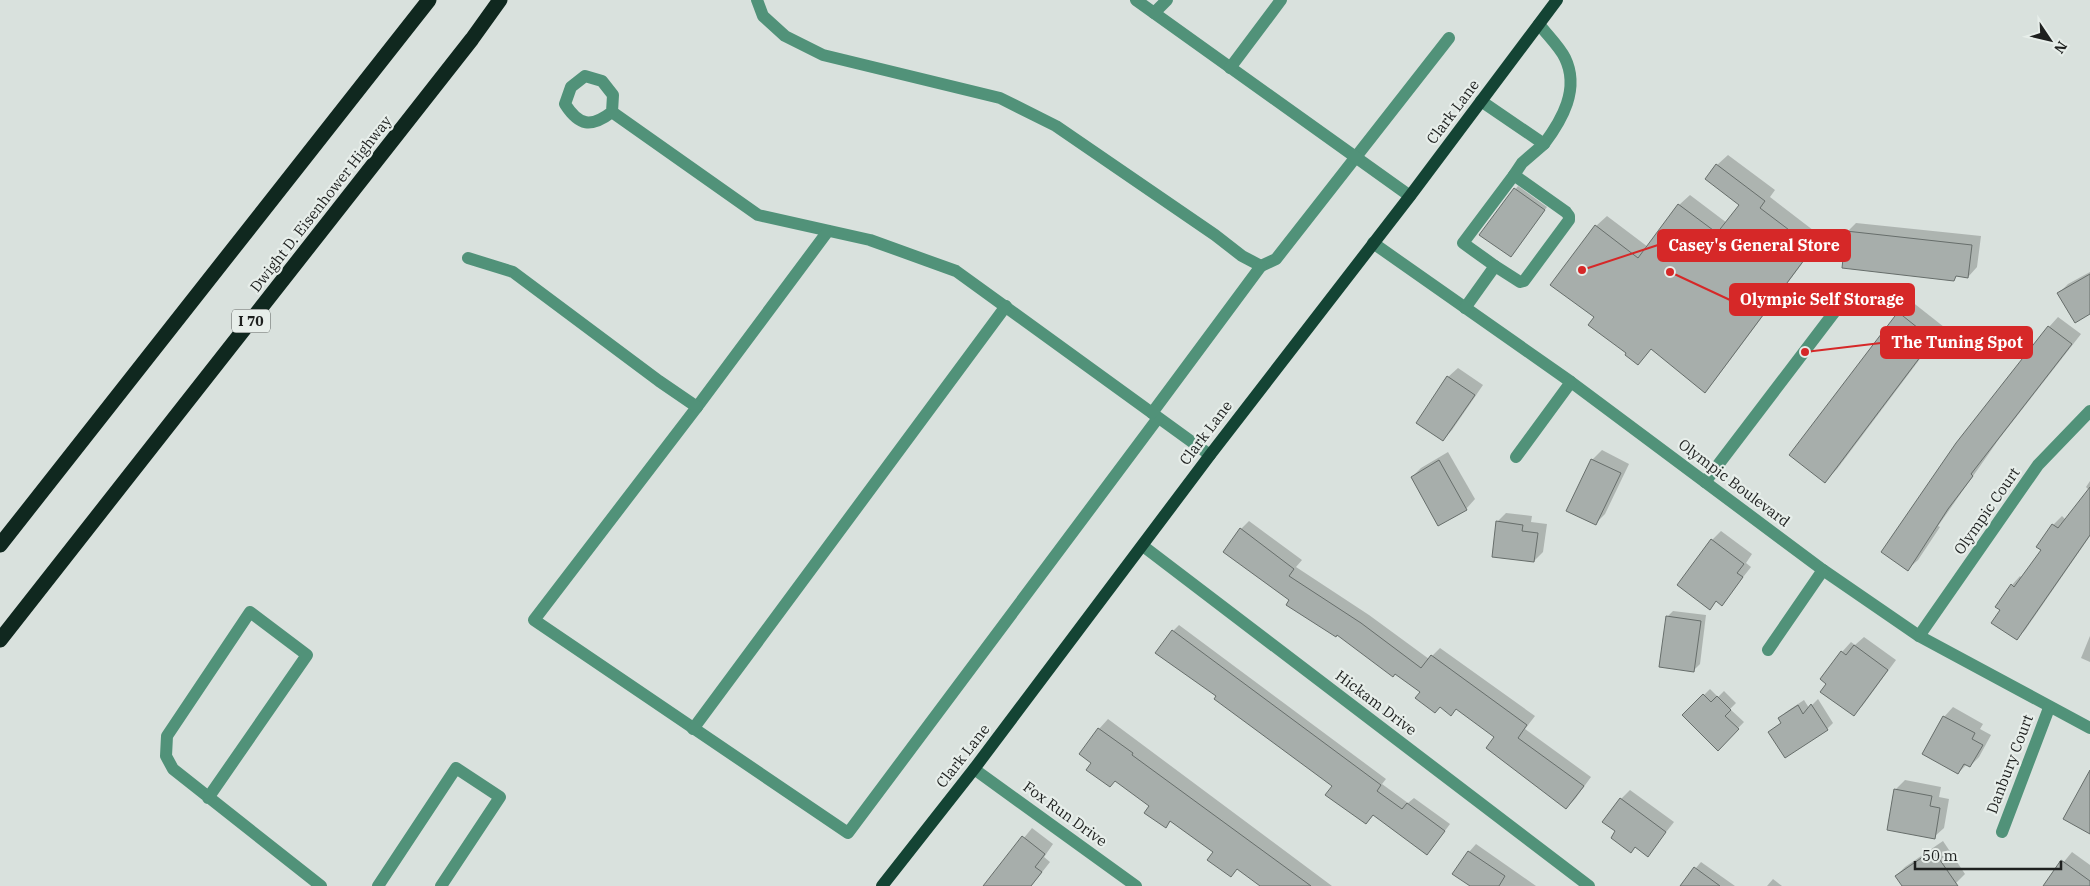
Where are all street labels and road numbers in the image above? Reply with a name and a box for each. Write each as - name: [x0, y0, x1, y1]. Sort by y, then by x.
- street label: Clark Lane: [1422, 76, 1483, 148]
- street label: Dwight D. Eisenhower Highway: [246, 112, 395, 296]
- road number: I 70: [232, 310, 270, 332]
- street label: Clark Lane: [1175, 397, 1236, 469]
- street label: Olympic Boulevard: [1675, 434, 1794, 531]
- street label: Olympic Court: [1950, 463, 2024, 558]
- street label: Hickam Drive: [1332, 666, 1421, 739]
- street label: Danbury Court: [1982, 712, 2037, 816]
- street label: Clark Lane: [932, 720, 994, 792]
- street label: Fox Run Drive: [1020, 777, 1111, 850]

